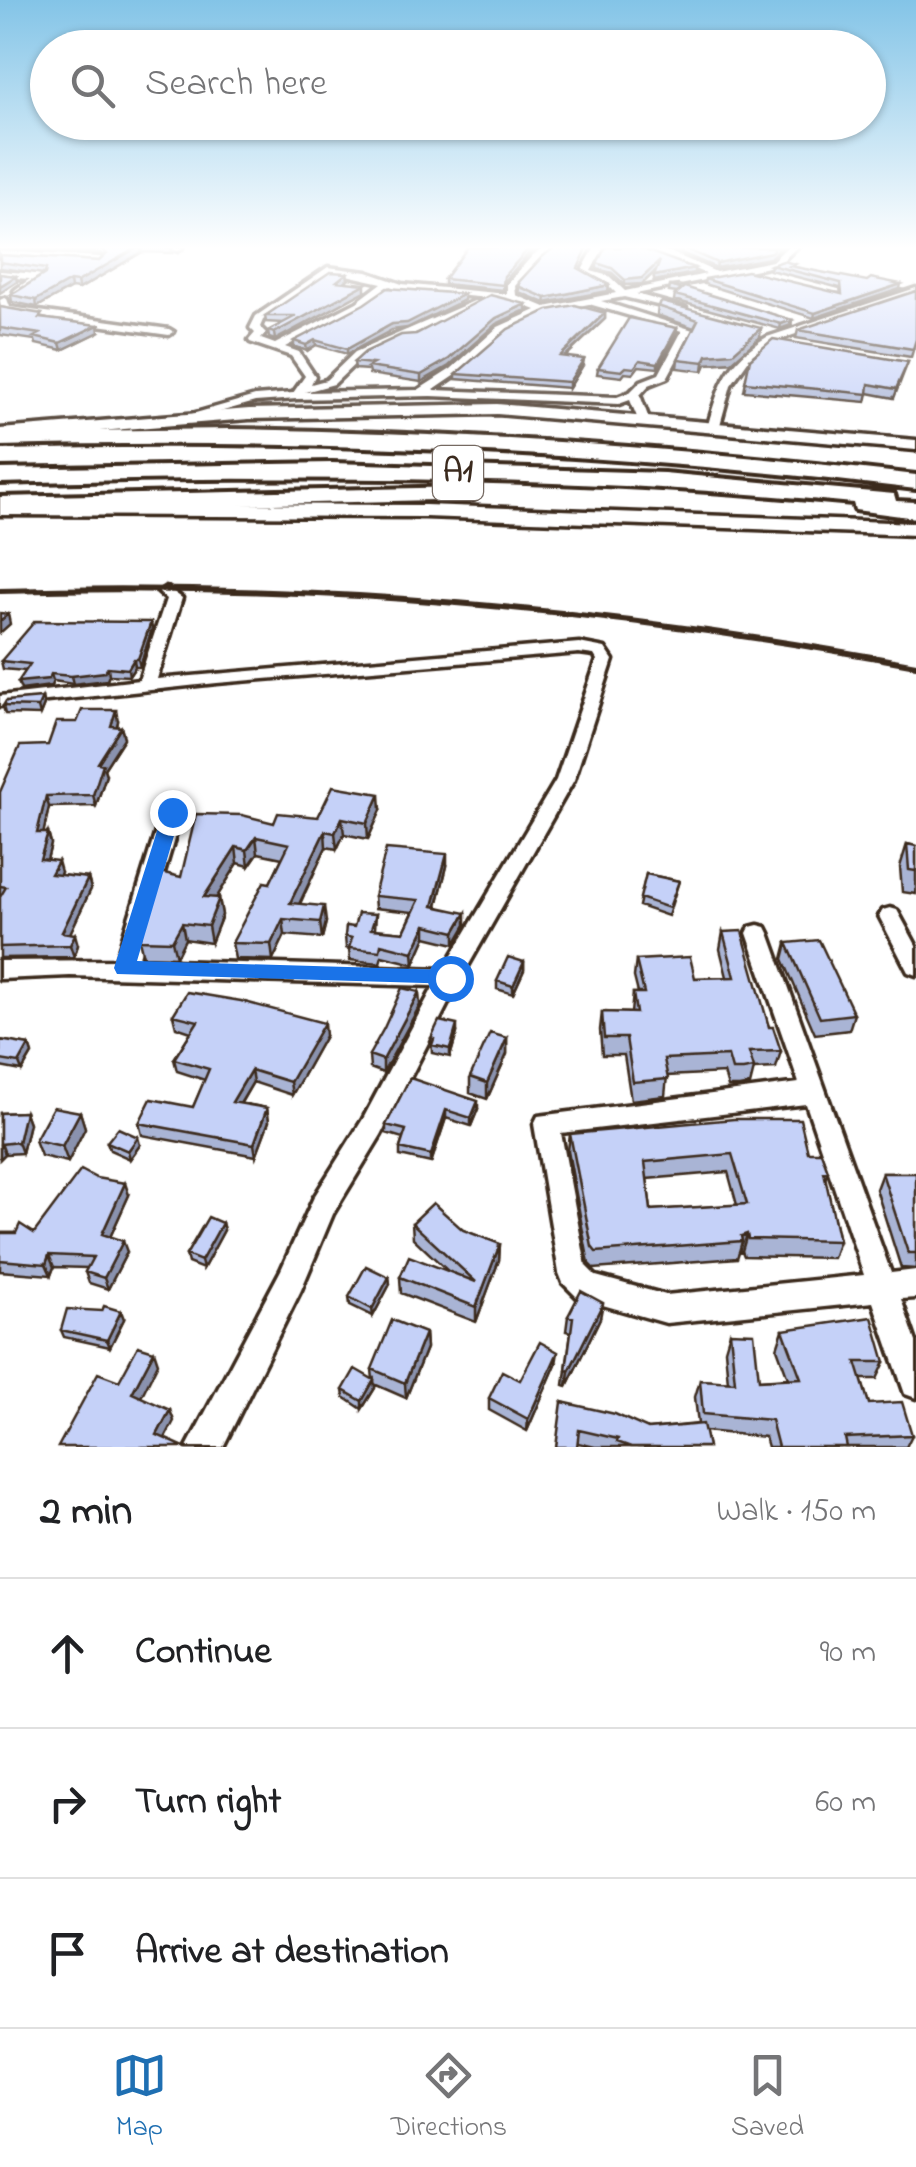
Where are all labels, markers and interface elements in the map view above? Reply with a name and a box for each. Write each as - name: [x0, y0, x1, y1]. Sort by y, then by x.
- search box: [30, 30, 886, 140]
- text: Search here: [145, 57, 327, 113]
- icon: search: [65, 58, 120, 113]
- road number: A1: [433, 446, 483, 500]
- route end: [150, 790, 196, 836]
- route start: [428, 956, 474, 1002]
- text: 2 min: [40, 1482, 132, 1543]
- text: Walk · 150 m: [717, 1489, 876, 1536]
- text: Continue: [135, 1625, 271, 1681]
- icon: ahead: [40, 1626, 95, 1681]
- text: 90 m: [820, 1630, 876, 1677]
- text: Turn right: [135, 1775, 281, 1831]
- icon: right: [40, 1776, 95, 1831]
- text: 60 m: [815, 1780, 876, 1827]
- text: Arrive at destination: [135, 1925, 449, 1981]
- icon: arrive: [40, 1926, 95, 1981]
- tab: Map: [112, 2048, 167, 2149]
- tab: Directions: [391, 2048, 507, 2149]
- tab: Saved: [731, 2048, 804, 2149]

